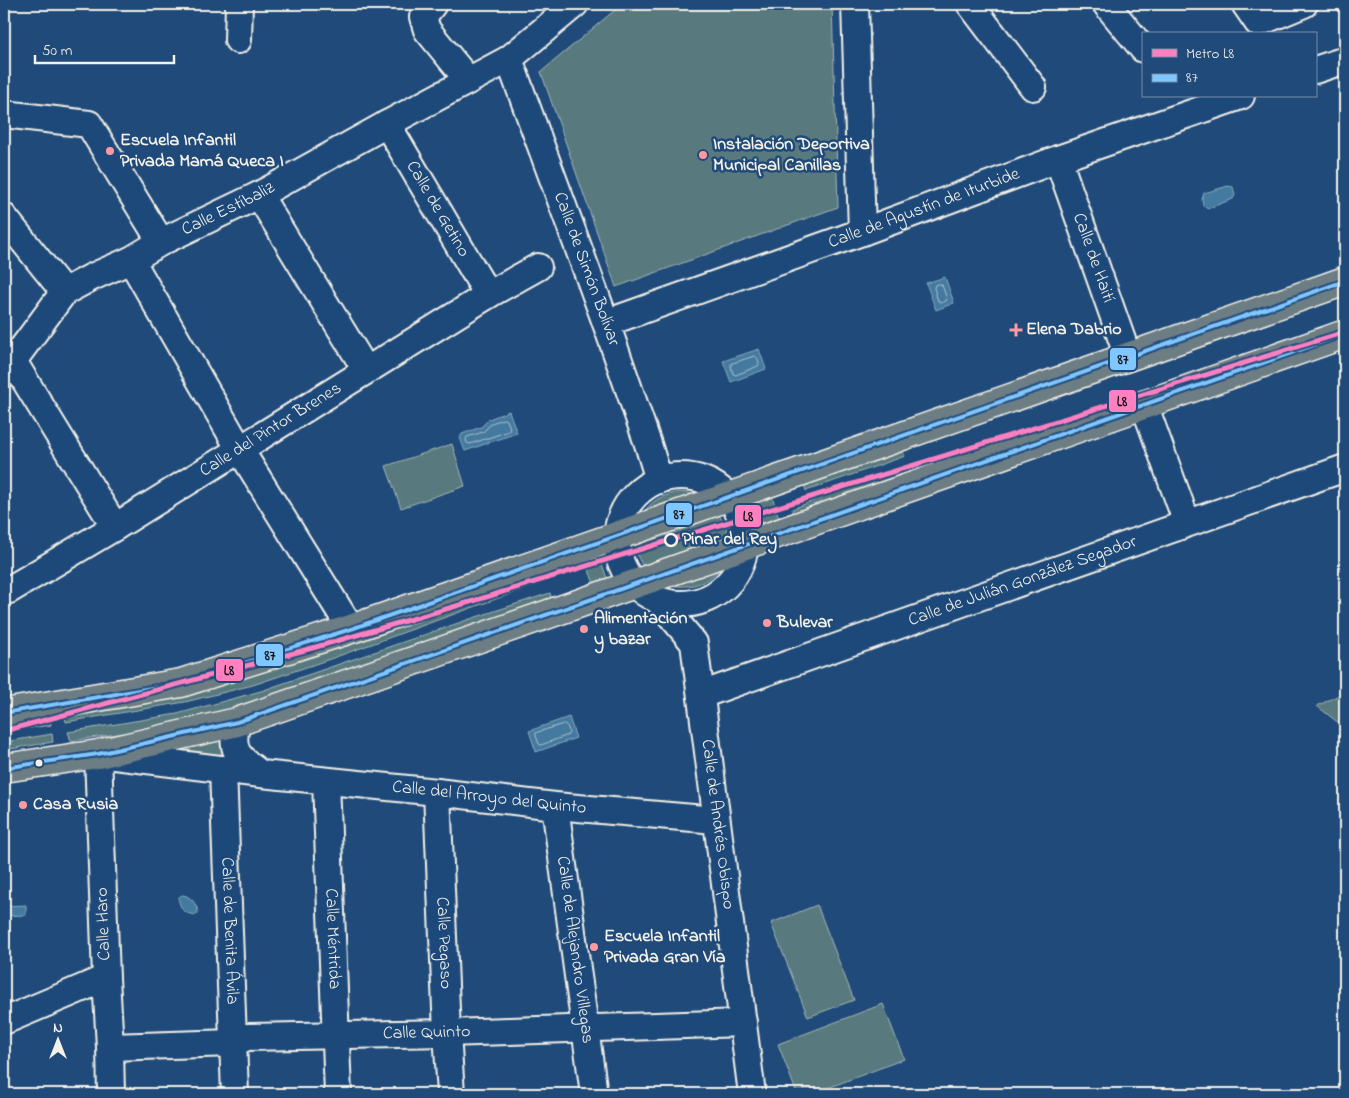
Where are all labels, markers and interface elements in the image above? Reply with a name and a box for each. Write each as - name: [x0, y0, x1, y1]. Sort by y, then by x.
- scale bar: [35, 32, 174, 64]
- legend: [1142, 32, 1316, 98]
- text: 50 m: [42, 40, 73, 62]
- text: Metro L8: [1186, 43, 1235, 65]
- text: 87: [1186, 67, 1198, 89]
- place label: Escuela Infantil Privada Mamá Queca I: [120, 128, 284, 175]
- place label: Instalación Deportiva Municipal Canillas: [713, 132, 870, 179]
- marker: Escuela Infantil Privada Mamá Queca I: [104, 145, 116, 157]
- marker: Instalación Deportiva Municipal Canillas: [697, 149, 709, 161]
- street label: Calle de Getino: [399, 156, 476, 262]
- street label: Calle de Agustín de Iturbide: [825, 161, 1024, 256]
- street label: Calle Estíbaliz: [177, 175, 280, 243]
- street label: Calle de Simón Bolívar: [546, 189, 626, 350]
- street label: Calle de Haití: [1065, 209, 1121, 307]
- place label: Elena Dabrio: [1026, 317, 1122, 343]
- marker: Elena Dabrio: [1010, 324, 1022, 336]
- line badge: 87: [1109, 347, 1137, 371]
- text: 87: [1116, 350, 1129, 371]
- street label: Calle del Pintor Brenes: [195, 376, 347, 484]
- line badge: L8: [1108, 389, 1137, 413]
- text: L8: [1117, 392, 1128, 413]
- line badge: 87: [665, 502, 693, 526]
- line badge: L8: [734, 504, 762, 528]
- text: 87: [672, 505, 685, 526]
- text: L8: [743, 507, 754, 528]
- place label: Pinar del Rey: [682, 527, 777, 554]
- street label: Calle de Julián González Segador: [905, 529, 1141, 634]
- marker: Pinar del Rey: [664, 533, 678, 547]
- place label: Alimentación y bazar: [594, 606, 688, 654]
- place label: Bulevar: [776, 610, 833, 636]
- marker: Bulevar: [761, 617, 773, 629]
- marker: Alimentación y bazar: [578, 623, 590, 635]
- line badge: 87: [255, 643, 284, 667]
- text: 87: [263, 646, 276, 667]
- line badge: L8: [215, 658, 244, 682]
- text: L8: [224, 661, 235, 682]
- street label: Calle de Andrés Obispo: [694, 738, 741, 911]
- unlabelled marker: [34, 758, 44, 768]
- street label: Calle del Arroyo del Quinto: [391, 774, 587, 822]
- place label: Casa Rusia: [33, 792, 119, 818]
- marker: Casa Rusia: [17, 799, 29, 811]
- street label: Calle de Alejandro Villegas: [549, 854, 600, 1045]
- street label: Calle de Benita Ávila: [213, 857, 245, 1005]
- street label: Calle Haro: [90, 887, 118, 961]
- street label: Calle Méntrida: [317, 888, 347, 990]
- street label: Calle Pegaso: [428, 896, 458, 989]
- place label: Escuela Infantil Privada Gran Vía: [604, 924, 726, 971]
- marker: Escuela Infantil Privada Gran Vía: [588, 941, 600, 953]
- north arrow: [32, 1016, 82, 1066]
- text: N: [53, 1018, 63, 1039]
- street label: Calle Quinto: [383, 1019, 471, 1047]

